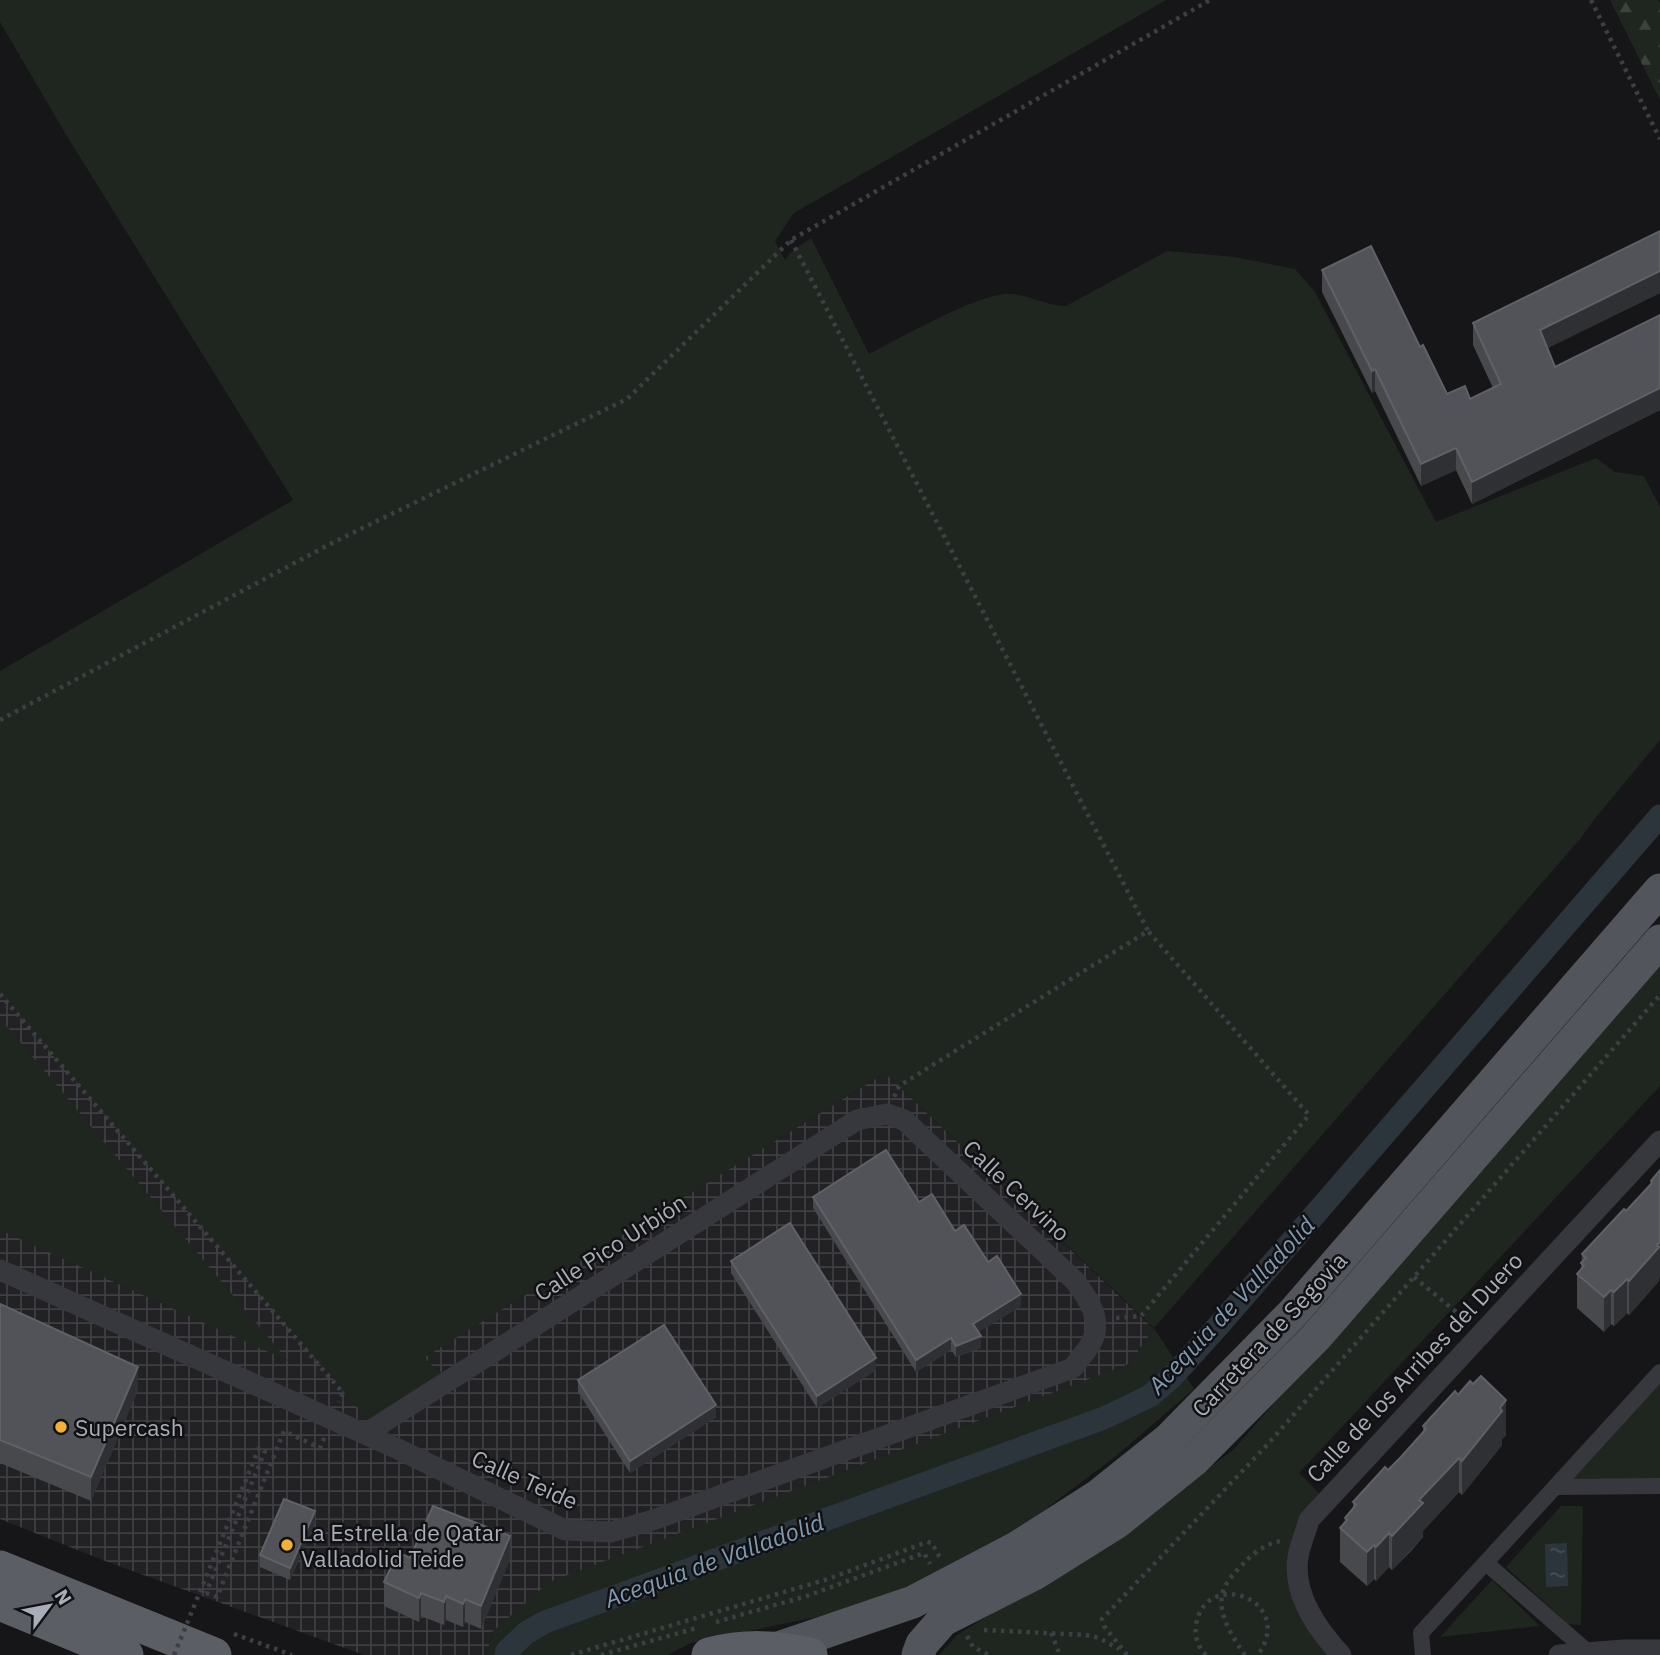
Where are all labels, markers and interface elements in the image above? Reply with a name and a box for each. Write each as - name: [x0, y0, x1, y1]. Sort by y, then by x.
- street label: Calle Cervino: [957, 1133, 1077, 1247]
- street label: Calle Pico Urbión: [528, 1187, 692, 1307]
- water label: Acequia de Valladolid: [1140, 1210, 1322, 1401]
- street label: Carretera de Segovia: [1185, 1245, 1353, 1423]
- street label: Calle de los Arribes del Duero: [1299, 1246, 1529, 1488]
- place label: Supercash: [75, 1412, 184, 1442]
- marker: Supercash: [53, 1419, 69, 1435]
- street label: Calle Teide: [467, 1442, 583, 1516]
- water label: Acequia de Valladolid: [599, 1505, 828, 1615]
- place label: La Estrella de Qatar Valladolid Teide: [301, 1517, 503, 1573]
- marker: La Estrella de Qatar Valladolid Teide: [279, 1537, 295, 1553]
- north arrow: [14, 1571, 84, 1641]
- text: N: [50, 1585, 77, 1609]

